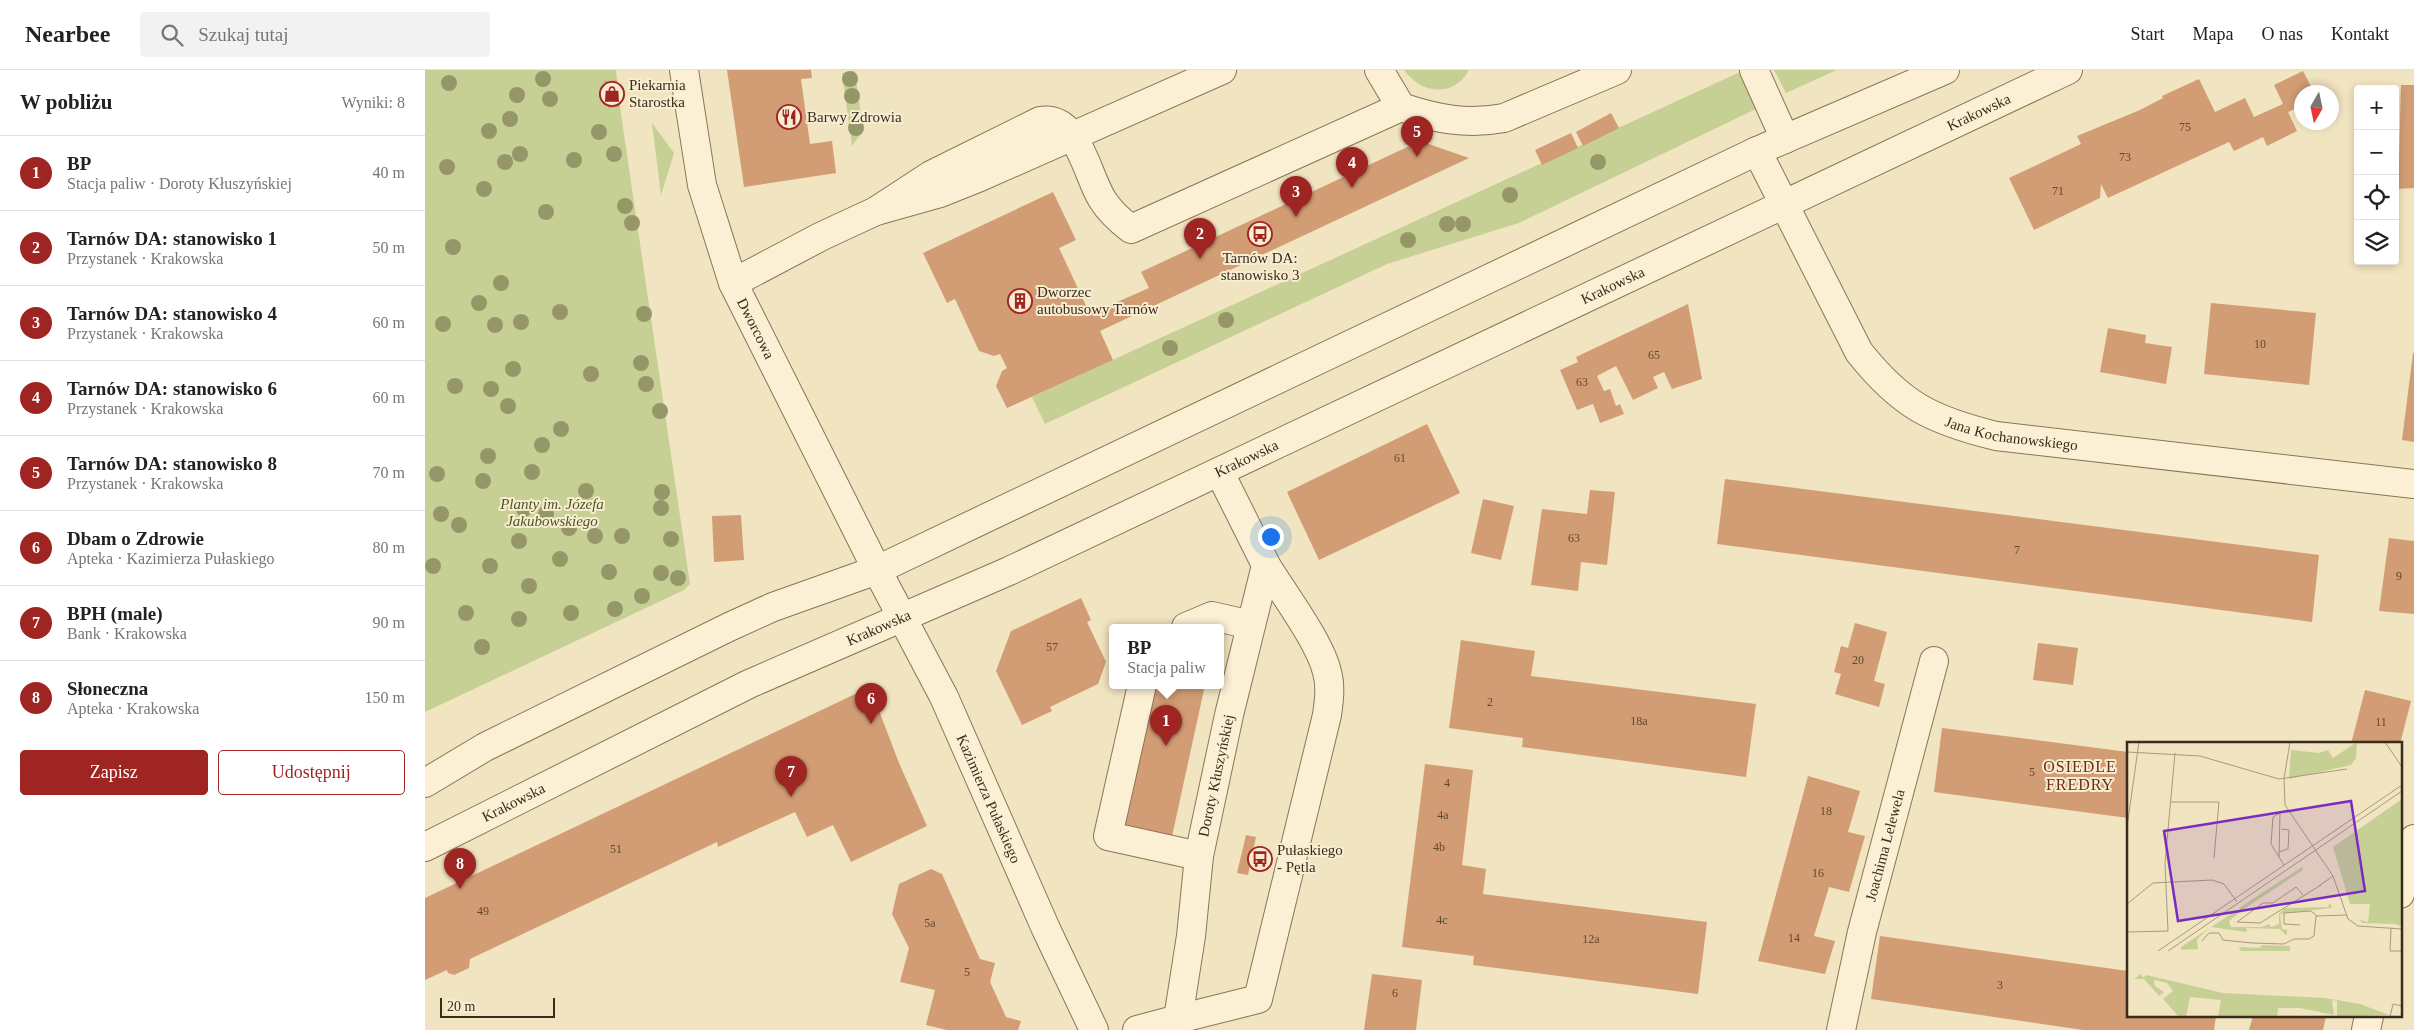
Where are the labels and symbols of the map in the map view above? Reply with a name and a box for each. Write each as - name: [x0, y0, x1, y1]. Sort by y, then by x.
- place label: Piekarnia Starostka: [629, 77, 686, 110]
- shop icon: Piekarnia Starostka: [599, 81, 625, 107]
- north arrow: [2294, 85, 2339, 130]
- street label: Krakowska: [1944, 90, 2013, 134]
- restaurant icon: Barwy Zdrowia: [776, 104, 802, 130]
- place label: Barwy Zdrowia: [807, 109, 902, 125]
- pin: 5: [1401, 116, 1433, 157]
- house number: 75: [2179, 120, 2191, 134]
- pin: 4: [1336, 147, 1368, 188]
- house number: 73: [2119, 150, 2131, 164]
- pin: 3: [1280, 176, 1312, 217]
- house number: 71: [2052, 184, 2064, 198]
- pin: 2: [1184, 218, 1216, 259]
- bus stop icon: Tarnów DA: stanowisko 3: [1247, 221, 1273, 247]
- place label: Tarnów DA: stanowisko 3: [1221, 250, 1299, 283]
- street label: Krakowska: [1578, 263, 1647, 307]
- place label: Dworzec autobusowy Tarnów: [1037, 284, 1159, 317]
- building icon: Dworzec autobusowy Tarnów: [1007, 288, 1033, 314]
- street label: Dworcowa: [734, 295, 778, 362]
- house number: 10: [2254, 337, 2266, 351]
- house number: 65: [1648, 348, 1660, 362]
- house number: 63: [1576, 375, 1588, 389]
- street label: Jana Kochanowskiego: [1943, 413, 2079, 453]
- street label: Krakowska: [1212, 437, 1281, 480]
- house number: 61: [1394, 451, 1406, 465]
- park label: Planty im. Józefa Jakubowskiego: [499, 496, 604, 529]
- your location: [1258, 524, 1284, 550]
- house number: 63: [1568, 531, 1580, 545]
- house number: 7: [2014, 543, 2020, 557]
- house number: 9: [2396, 569, 2402, 583]
- street label: Krakowska: [844, 607, 913, 649]
- house number: 57: [1046, 640, 1058, 654]
- house number: 20: [1852, 653, 1864, 667]
- pin: 6: [855, 683, 887, 724]
- house number: 2: [1487, 695, 1493, 709]
- pin: 1: [1150, 705, 1182, 746]
- street label: Doroty Kłuszyńskiej: [1195, 713, 1237, 838]
- house number: 18a: [1630, 714, 1648, 728]
- house number: 11: [2375, 715, 2387, 729]
- street label: Kazimierza Pułaskiego: [953, 732, 1024, 865]
- inset map: [2127, 742, 2401, 1018]
- pin: 7: [775, 756, 807, 797]
- district label: OSIEDLE FREDRY: [2043, 758, 2117, 793]
- house number: 5: [2029, 765, 2035, 779]
- house number: 4: [1444, 776, 1450, 790]
- street label: Krakowska: [479, 780, 548, 825]
- street label: Joachima Lelewela: [1862, 787, 1908, 903]
- house number: 18: [1820, 804, 1832, 818]
- house number: 4a: [1437, 808, 1449, 822]
- house number: 4b: [1433, 840, 1445, 854]
- house number: 51: [610, 842, 622, 856]
- place label: Pułaskiego - Pętla: [1277, 842, 1343, 875]
- bus stop icon: Pułaskiego - Pętla: [1247, 846, 1273, 872]
- pin: 8: [444, 848, 476, 889]
- house number: 16: [1812, 866, 1824, 880]
- house number: 49: [477, 904, 489, 918]
- house number: 4c: [1436, 913, 1448, 927]
- house number: 5a: [924, 916, 936, 930]
- house number: 14: [1788, 931, 1800, 945]
- house number: 12a: [1582, 932, 1600, 946]
- house number: 5: [964, 965, 970, 979]
- house number: 3: [1997, 978, 2003, 992]
- house number: 6: [1392, 986, 1398, 1000]
- scale bar: [440, 995, 555, 1018]

